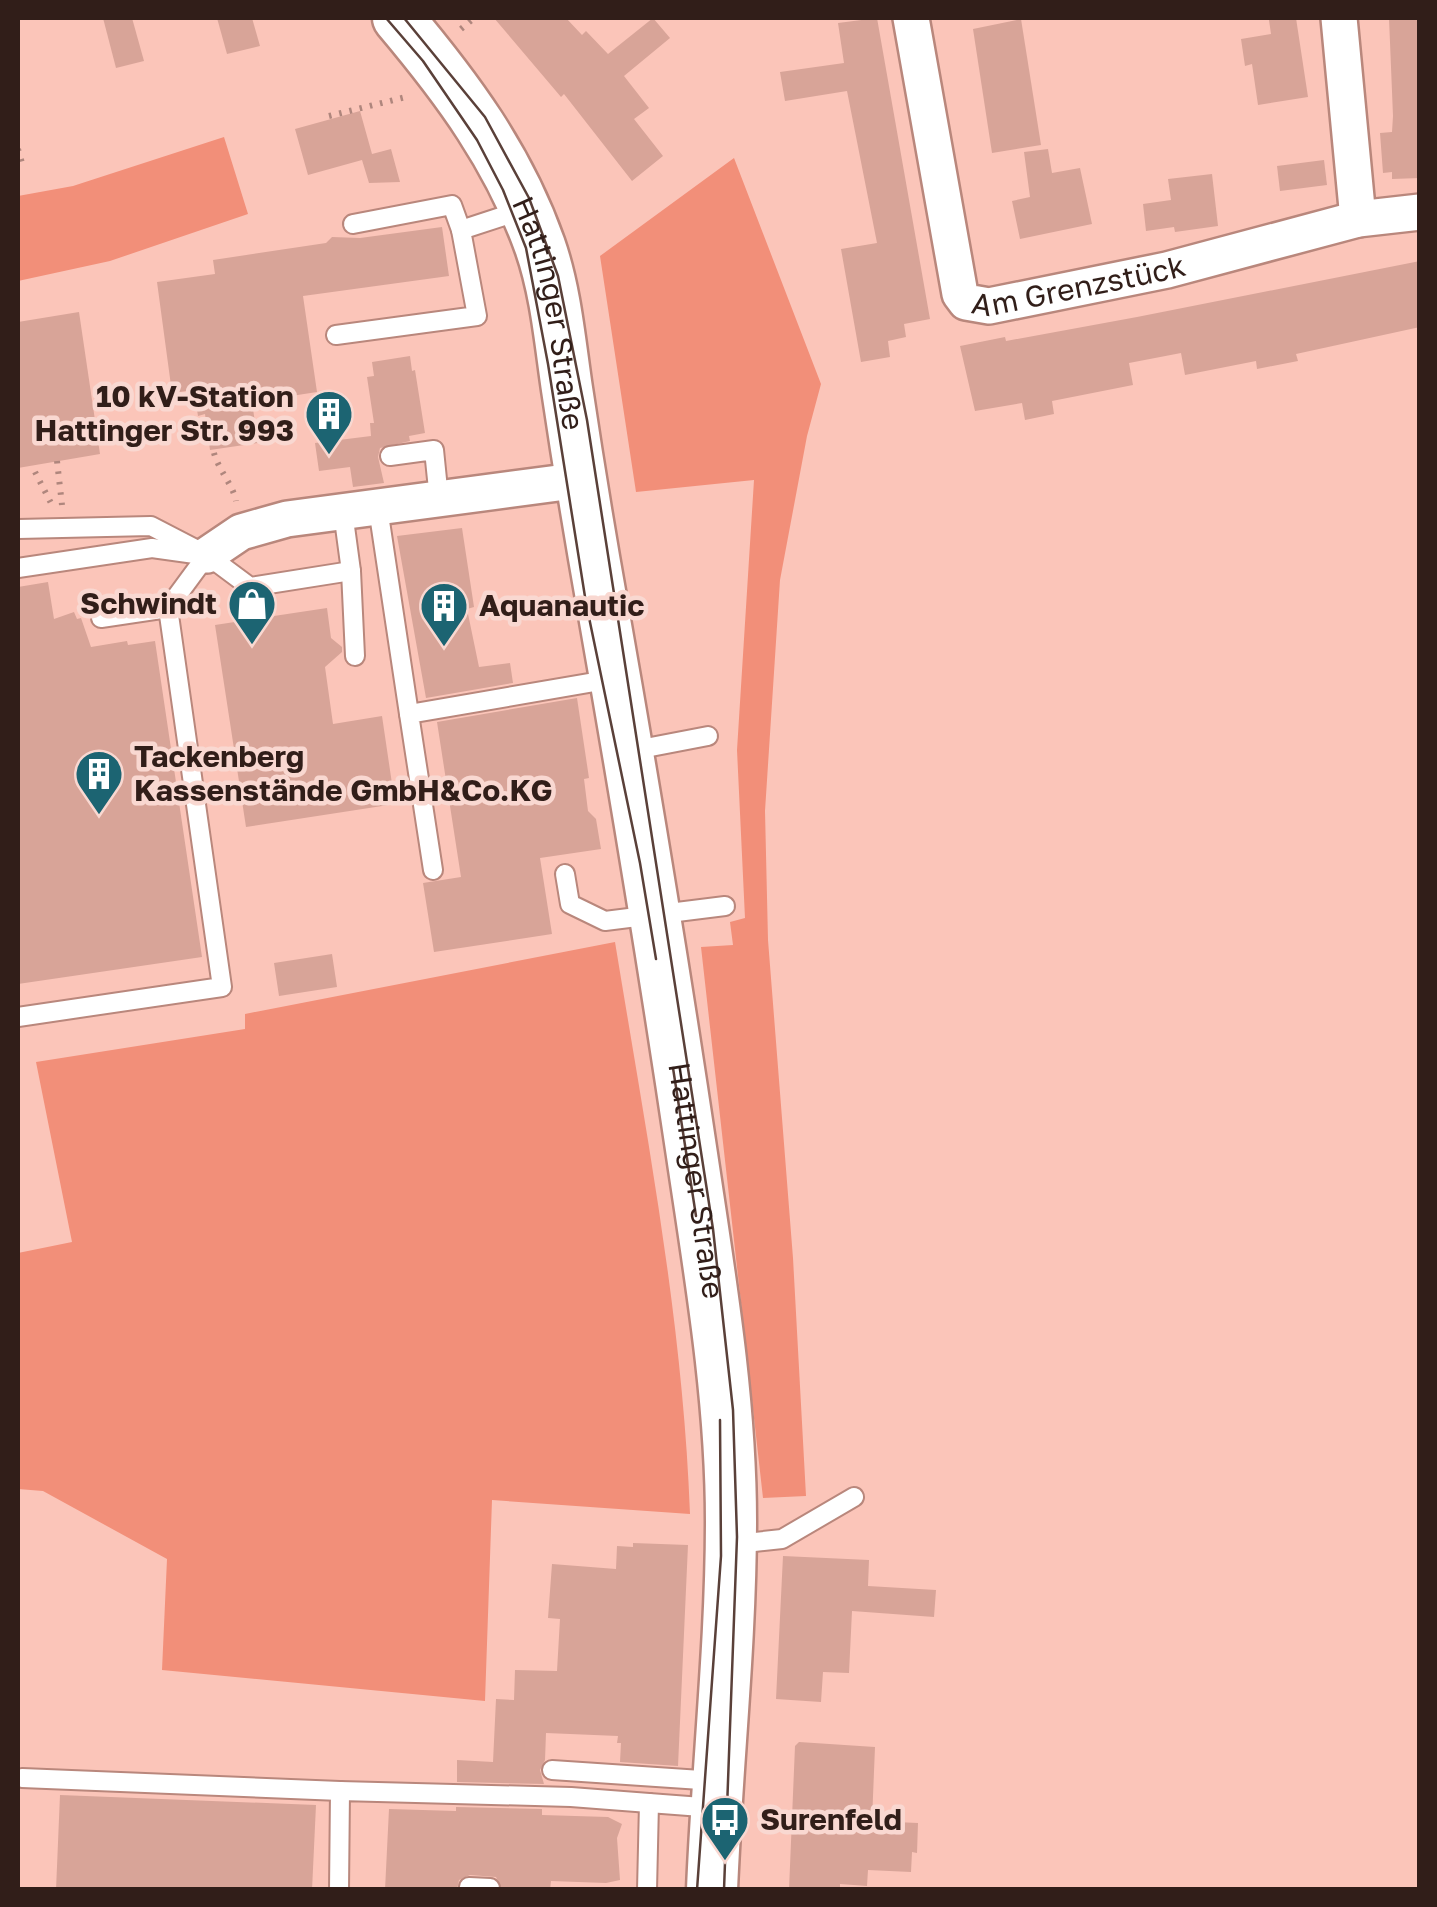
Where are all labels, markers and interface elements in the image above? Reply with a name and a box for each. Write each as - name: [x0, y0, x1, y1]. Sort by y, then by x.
- street label: Hattinger Straße: [505, 191, 592, 433]
- street label: Am Grenzstück: [969, 247, 1189, 323]
- place label: 10 kV-Station Hattinger Str. 993: [34, 378, 294, 448]
- building icon: 10 kV-Station Hattinger Str. 993: [303, 388, 355, 456]
- shop icon: Schwindt: [226, 578, 278, 646]
- building icon: Aquanautic: [418, 580, 470, 648]
- place label: Schwindt: [80, 585, 217, 621]
- place label: Aquanautic: [479, 587, 645, 623]
- place label: Tackenberg Kassenstände GmbH&Co.KG: [134, 738, 553, 808]
- building icon: Tackenberg Kassenstände GmbH&Co.KG: [73, 748, 125, 816]
- street label: Hattinger Straße: [661, 1060, 732, 1301]
- bus stop icon: Surenfeld: [699, 1794, 751, 1862]
- place label: Surenfeld: [760, 1801, 902, 1837]

